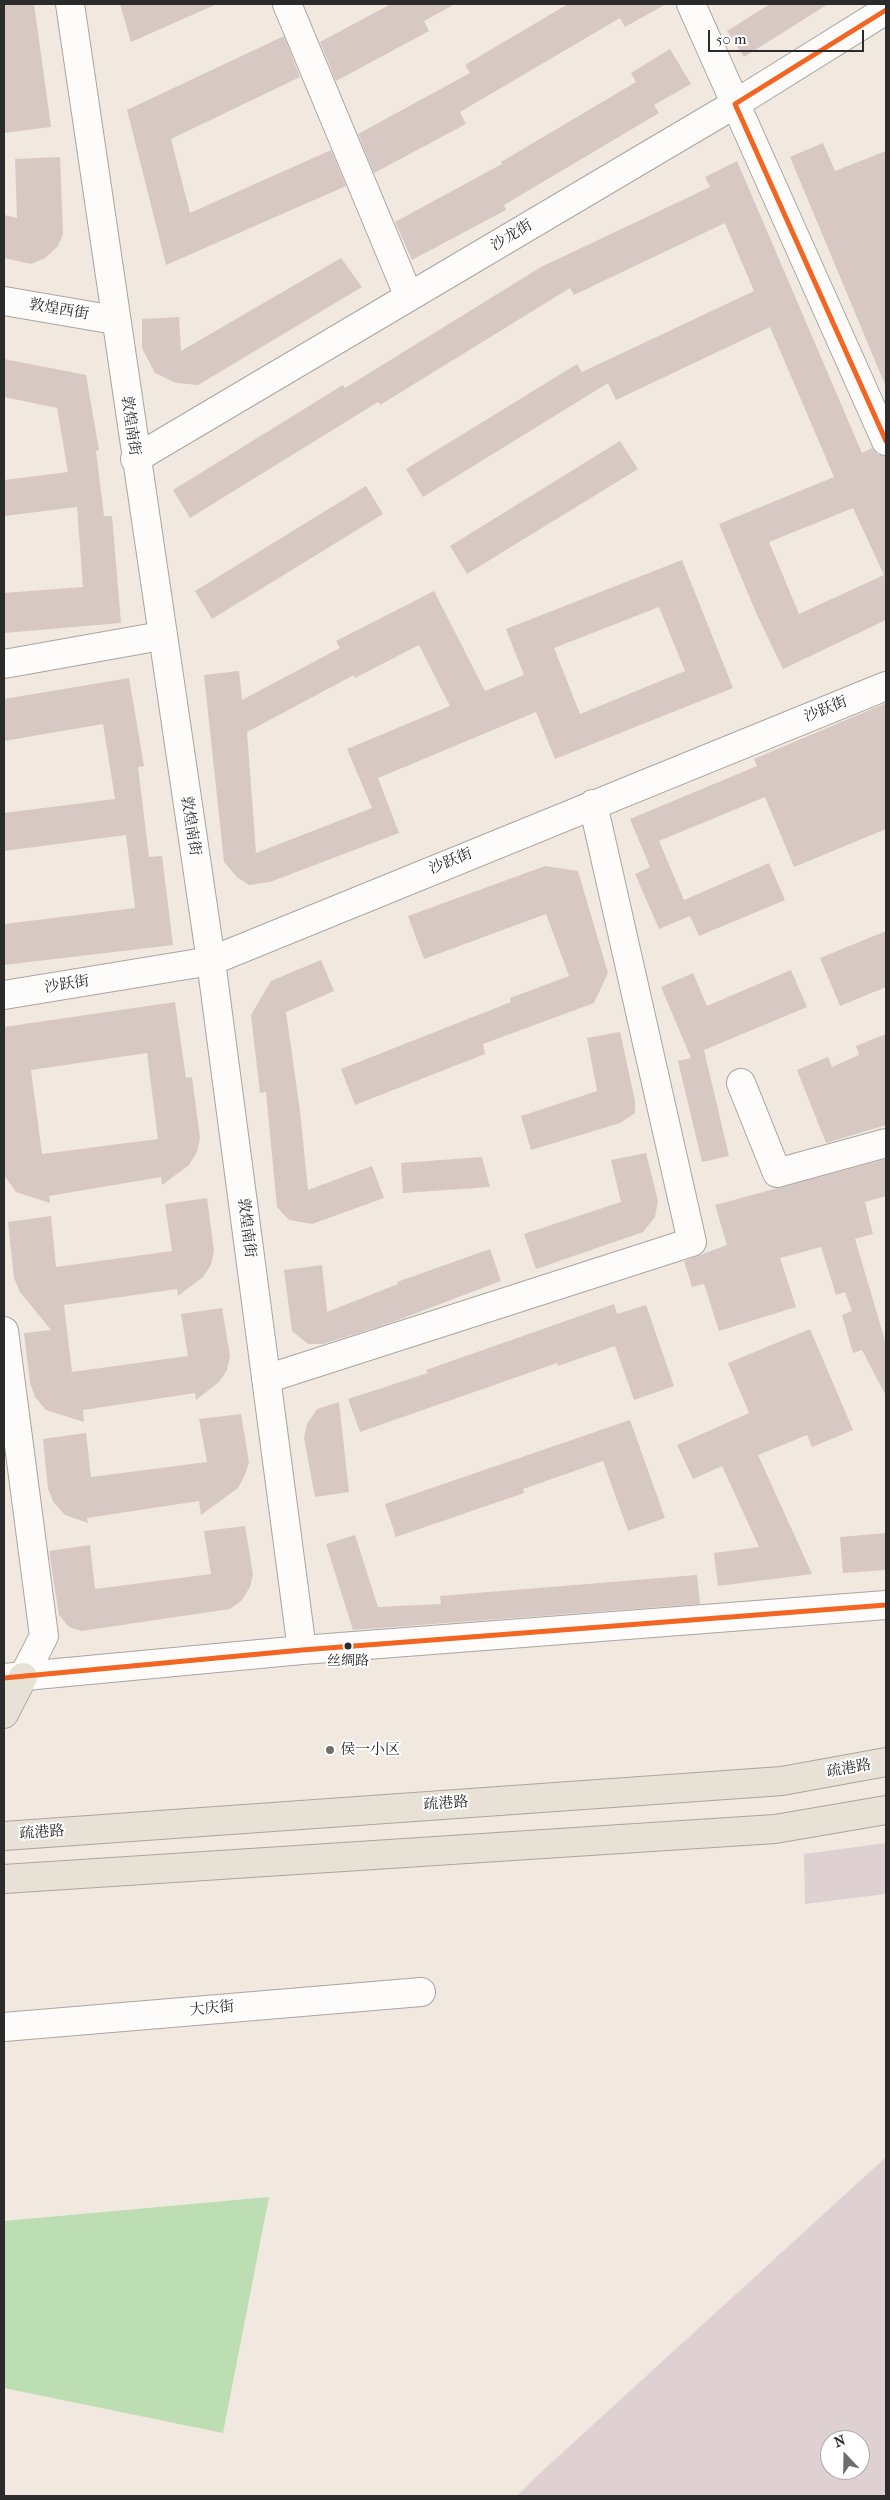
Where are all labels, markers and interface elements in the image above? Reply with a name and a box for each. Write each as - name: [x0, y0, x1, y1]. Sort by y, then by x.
- scale bar: [710, 20, 866, 52]
- text: 50 m: [716, 30, 746, 48]
- street label: 沙龙街: [488, 217, 536, 255]
- street label: 敦煌西街: [28, 296, 90, 324]
- street label: 敦煌南街: [117, 395, 143, 457]
- street label: 沙跃街: [802, 693, 850, 727]
- street label: 敦煌南街: [176, 795, 204, 857]
- street label: 沙跃街: [427, 845, 475, 879]
- street label: 沙跃街: [43, 973, 91, 997]
- street label: 敦煌南街: [233, 1197, 259, 1259]
- marker: 丝绸路: [343, 1641, 353, 1651]
- place label: 丝绸路: [327, 1654, 369, 1670]
- place label: 侯一小区: [340, 1741, 400, 1759]
- marker: 侯一小区: [324, 1744, 336, 1756]
- street label: 疏港路: [825, 1756, 873, 1782]
- street label: 疏港路: [423, 1793, 469, 1815]
- street label: 疏港路: [19, 1822, 65, 1844]
- street label: 大庆街: [189, 1998, 235, 2020]
- north arrow: [820, 2430, 870, 2480]
- text: N: [832, 2432, 848, 2451]

